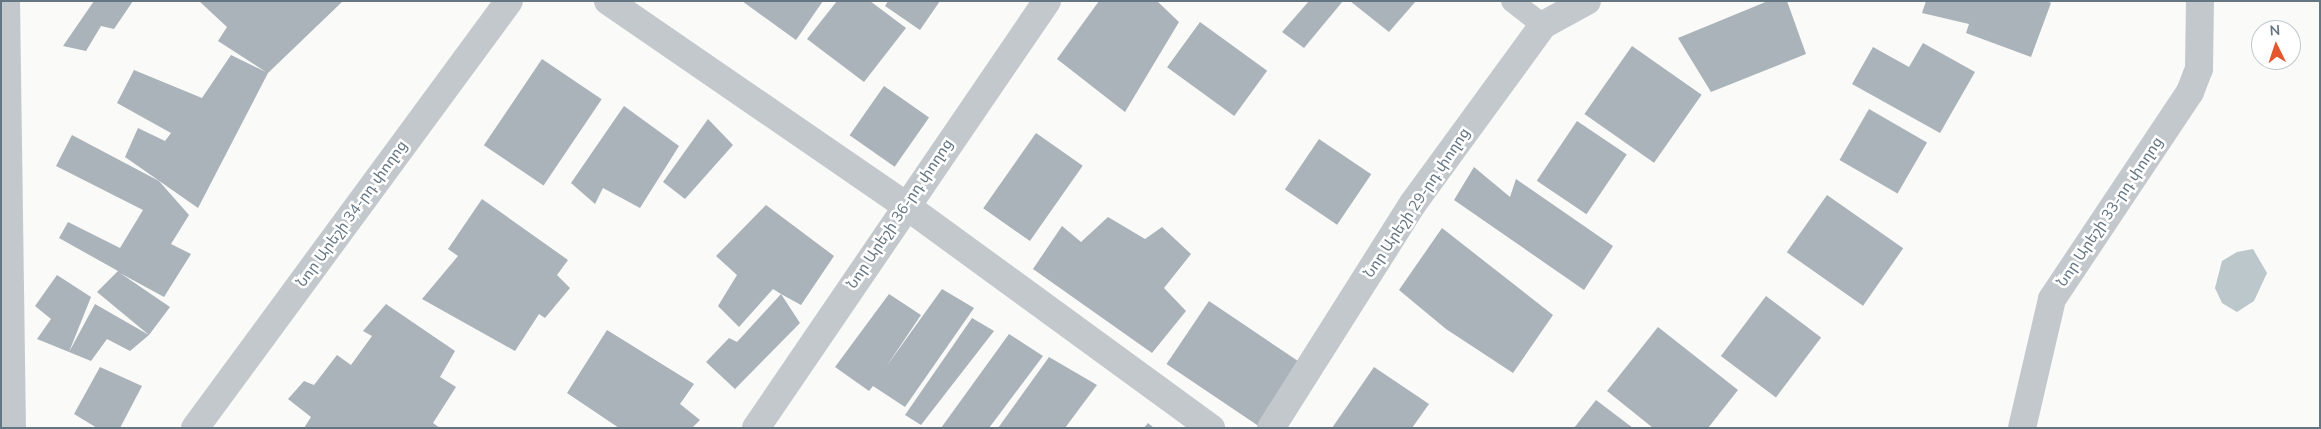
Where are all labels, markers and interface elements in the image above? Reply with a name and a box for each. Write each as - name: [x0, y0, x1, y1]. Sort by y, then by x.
- north arrow: [2251, 20, 2301, 70]
- text: N: [2269, 21, 2281, 40]
- street label: Նոր Արեշի 29-րդ փողոց: [1360, 125, 1474, 281]
- street label: Նոր Արեշի 33-րդ փողոց: [2053, 134, 2167, 290]
- street label: Նոր Արեշի 36-րդ փողոց: [843, 136, 957, 292]
- street label: Նոր Արեշի 34-րդ փողոց: [293, 137, 411, 291]

